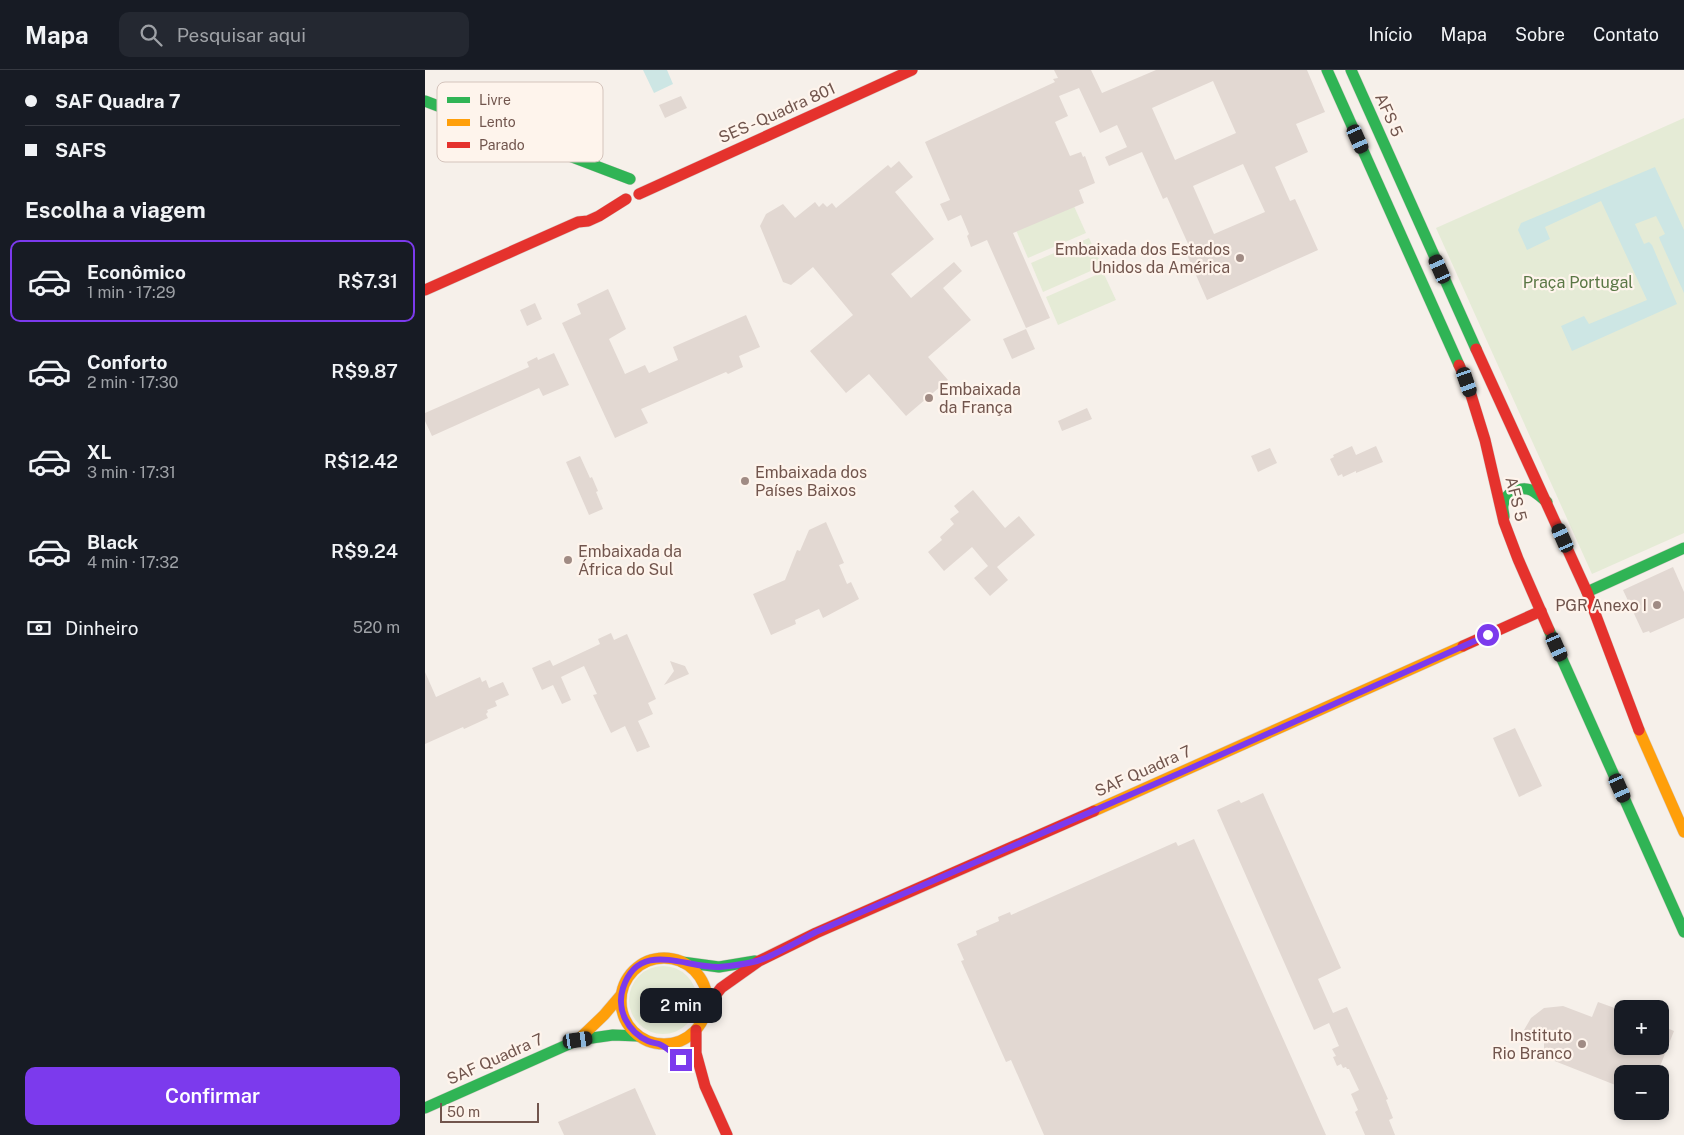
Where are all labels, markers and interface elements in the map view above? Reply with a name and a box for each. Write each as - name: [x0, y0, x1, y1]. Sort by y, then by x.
- search box: [119, 12, 469, 57]
- text: Mapa: [25, 21, 89, 49]
- icon: search: [137, 21, 165, 49]
- text: Pesquisar aqui: [177, 24, 306, 46]
- text: Início: [1368, 24, 1413, 45]
- text: Mapa: [1441, 24, 1487, 45]
- text: Sobre: [1515, 24, 1565, 45]
- text: Contato: [1593, 24, 1659, 45]
- street label: SES - Quadra 801: [716, 79, 838, 147]
- legend: [437, 82, 603, 162]
- text: SAF Quadra 7: [55, 90, 181, 112]
- street label: AFS 5: [1371, 90, 1407, 140]
- text: Livre: [479, 92, 511, 108]
- text: Lento: [479, 114, 516, 130]
- car: [1345, 122, 1370, 156]
- text: Parado: [479, 137, 525, 153]
- text: SAFS: [55, 139, 106, 161]
- text: Escolha a viagem: [25, 197, 206, 223]
- place label: Embaixada dos Estados Unidos da América: [1055, 240, 1230, 277]
- marker: Embaixada dos Estados Unidos da América: [1234, 252, 1246, 264]
- car: [1427, 252, 1452, 286]
- icon: car: [27, 259, 72, 304]
- text: Econômico: [87, 261, 186, 283]
- text: R$7.31: [338, 270, 398, 292]
- park label: Praça Portugal: [1523, 273, 1633, 292]
- text: 1 min · 17:29: [87, 283, 175, 302]
- icon: car: [27, 349, 72, 394]
- text: Conforto: [87, 351, 167, 373]
- text: R$9.87: [331, 360, 398, 382]
- car: [1455, 365, 1478, 399]
- text: 2 min · 17:30: [87, 373, 178, 392]
- place label: Embaixada da França: [939, 380, 1021, 417]
- marker: Embaixada da França: [923, 392, 935, 404]
- icon: car: [27, 439, 72, 484]
- text: XL: [87, 441, 112, 463]
- text: R$12.42: [324, 450, 398, 472]
- text: 3 min · 17:31: [87, 463, 176, 482]
- place label: Embaixada dos Países Baixos: [755, 463, 867, 500]
- marker: Embaixada dos Países Baixos: [739, 475, 751, 487]
- street label: AFS 5: [1501, 475, 1531, 523]
- car: [1550, 521, 1575, 555]
- icon: car: [27, 529, 72, 574]
- text: Black: [87, 531, 138, 553]
- text: R$9.24: [331, 540, 398, 562]
- place label: Embaixada da África do Sul: [578, 542, 682, 579]
- text: 4 min · 17:32: [87, 553, 179, 572]
- marker: Embaixada da África do Sul: [562, 554, 574, 566]
- place label: PGR Anexo I: [1555, 596, 1647, 615]
- marker: PGR Anexo I: [1651, 599, 1663, 611]
- icon: cash: [25, 614, 53, 642]
- text: Dinheiro: [65, 617, 139, 639]
- text: 520 m: [353, 618, 400, 637]
- route start: [1477, 624, 1499, 646]
- car: [1544, 630, 1569, 664]
- street label: SAF Quadra 7: [1092, 741, 1194, 801]
- car: [1607, 771, 1632, 805]
- callout: 2 min: [640, 988, 722, 1022]
- text: 2 min: [660, 996, 702, 1015]
- map controls: [1614, 1000, 1669, 1120]
- button: +: [1614, 1000, 1669, 1055]
- place label: Instituto Rio Branco: [1492, 1026, 1572, 1063]
- street label: SAF Quadra 7: [444, 1029, 546, 1089]
- car: [562, 1030, 593, 1050]
- marker: Instituto Rio Branco: [1576, 1038, 1588, 1050]
- route end: [670, 1049, 692, 1071]
- button: −: [1614, 1065, 1669, 1120]
- button: Confirmar: [25, 1067, 400, 1125]
- scale bar: [440, 1100, 539, 1123]
- text: 50 m: [447, 1104, 480, 1120]

